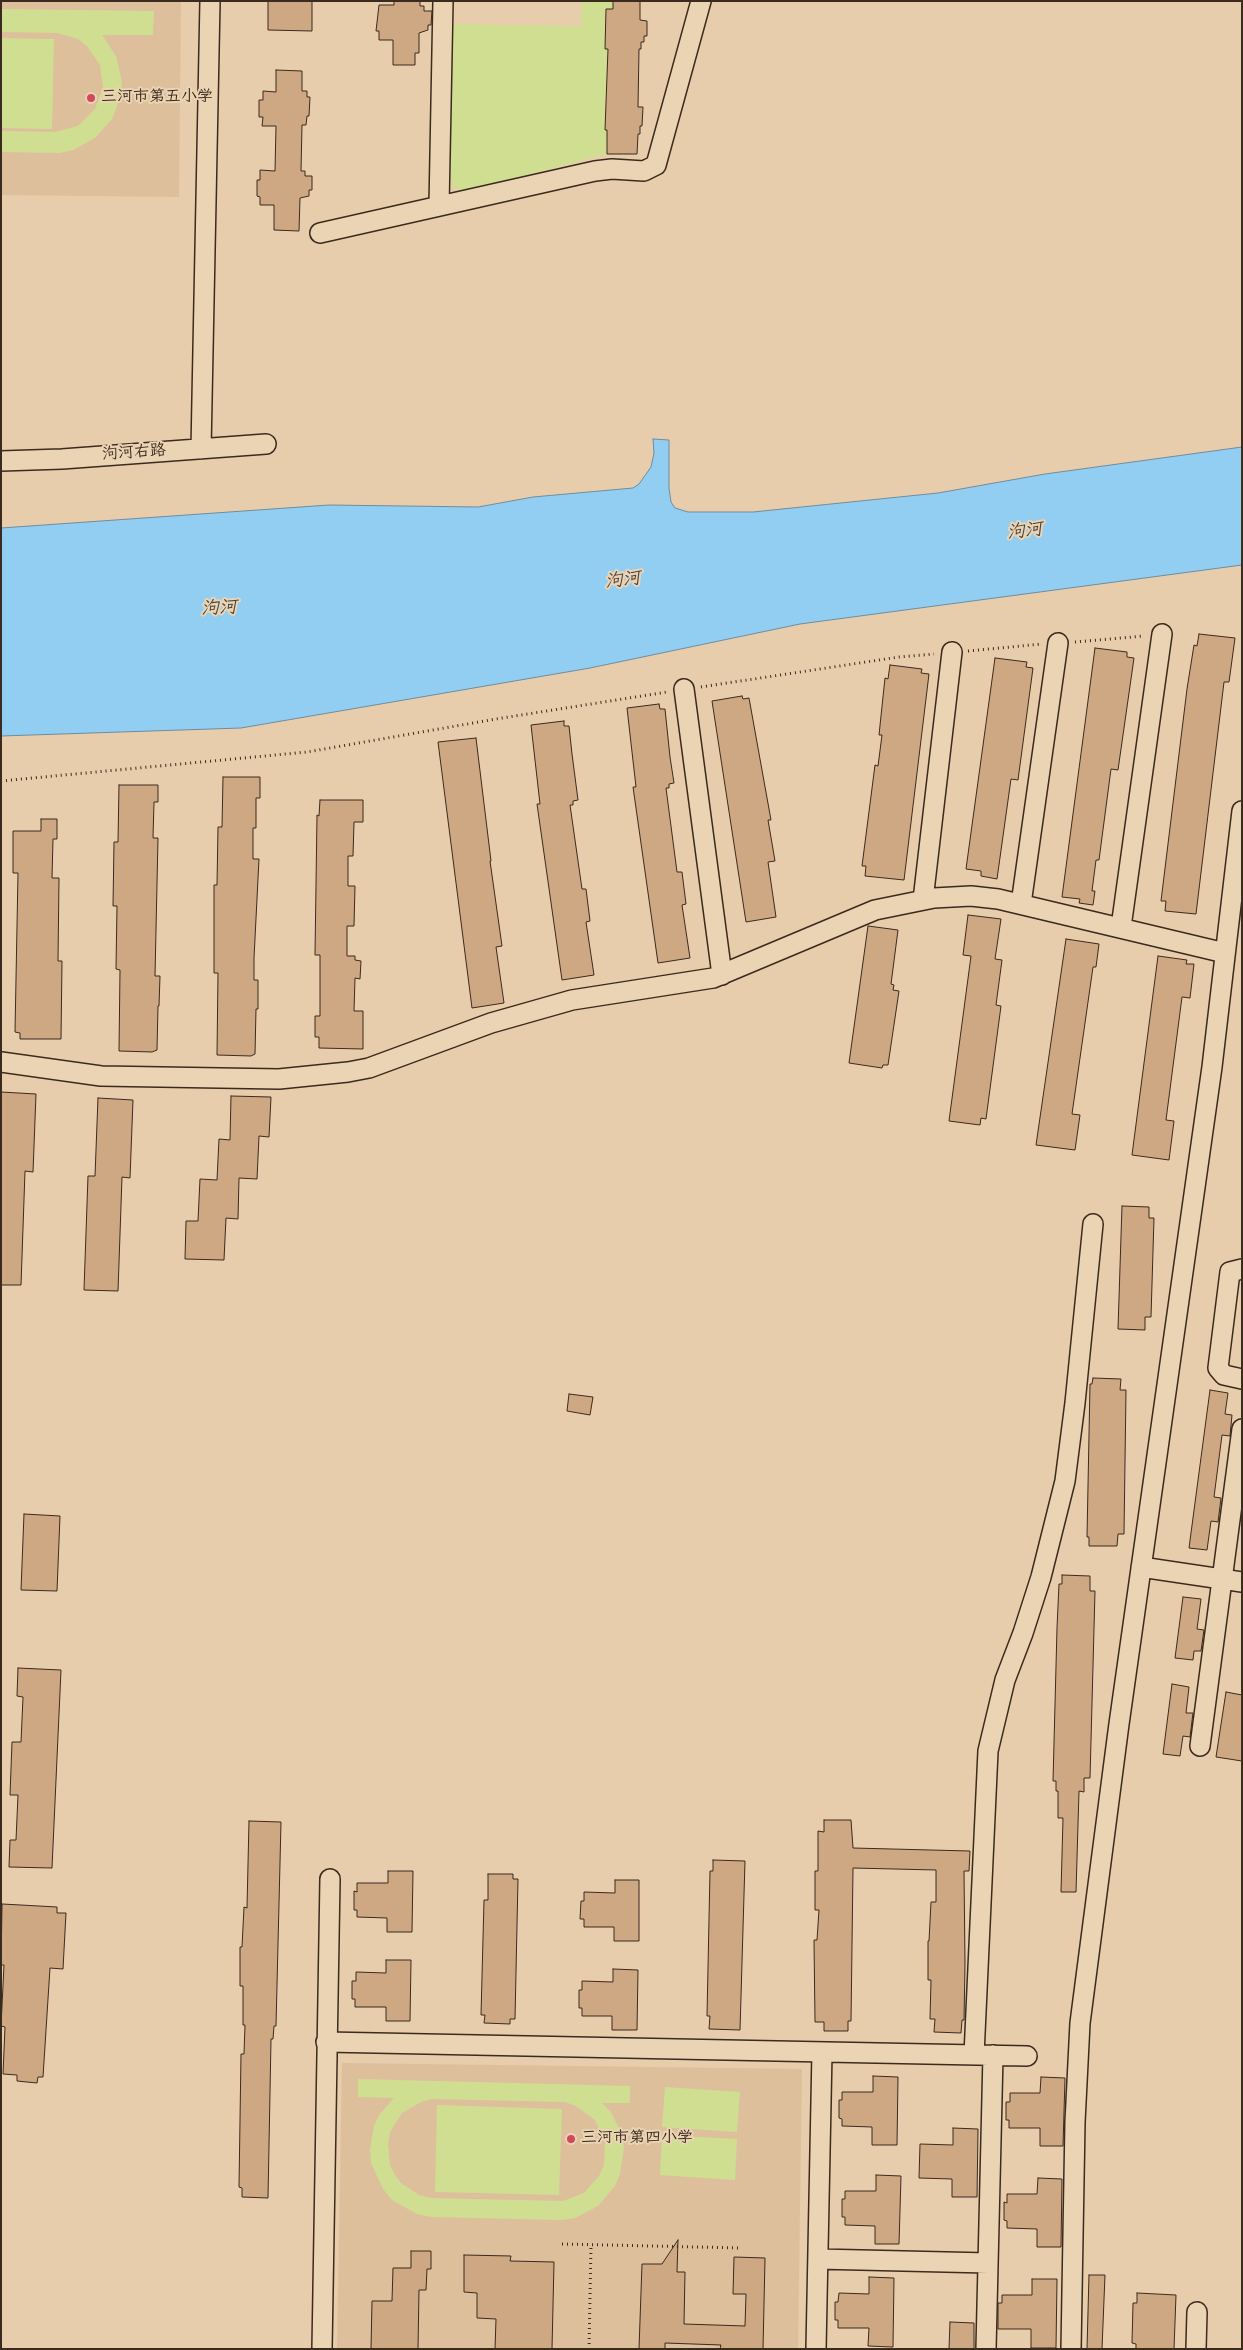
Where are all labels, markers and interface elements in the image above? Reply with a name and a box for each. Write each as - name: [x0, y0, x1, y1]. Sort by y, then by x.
- place label: 三河市第五小学: [101, 88, 213, 108]
- marker: 三河市第五小学: [85, 92, 97, 104]
- street label: 泃河右路: [101, 442, 167, 466]
- water label: 泃河: [1006, 520, 1044, 546]
- water label: 泃河: [604, 569, 642, 595]
- water label: 泃河: [200, 598, 238, 622]
- place label: 三河市第四小学: [581, 2129, 693, 2149]
- marker: 三河市第四小学: [565, 2133, 577, 2145]

